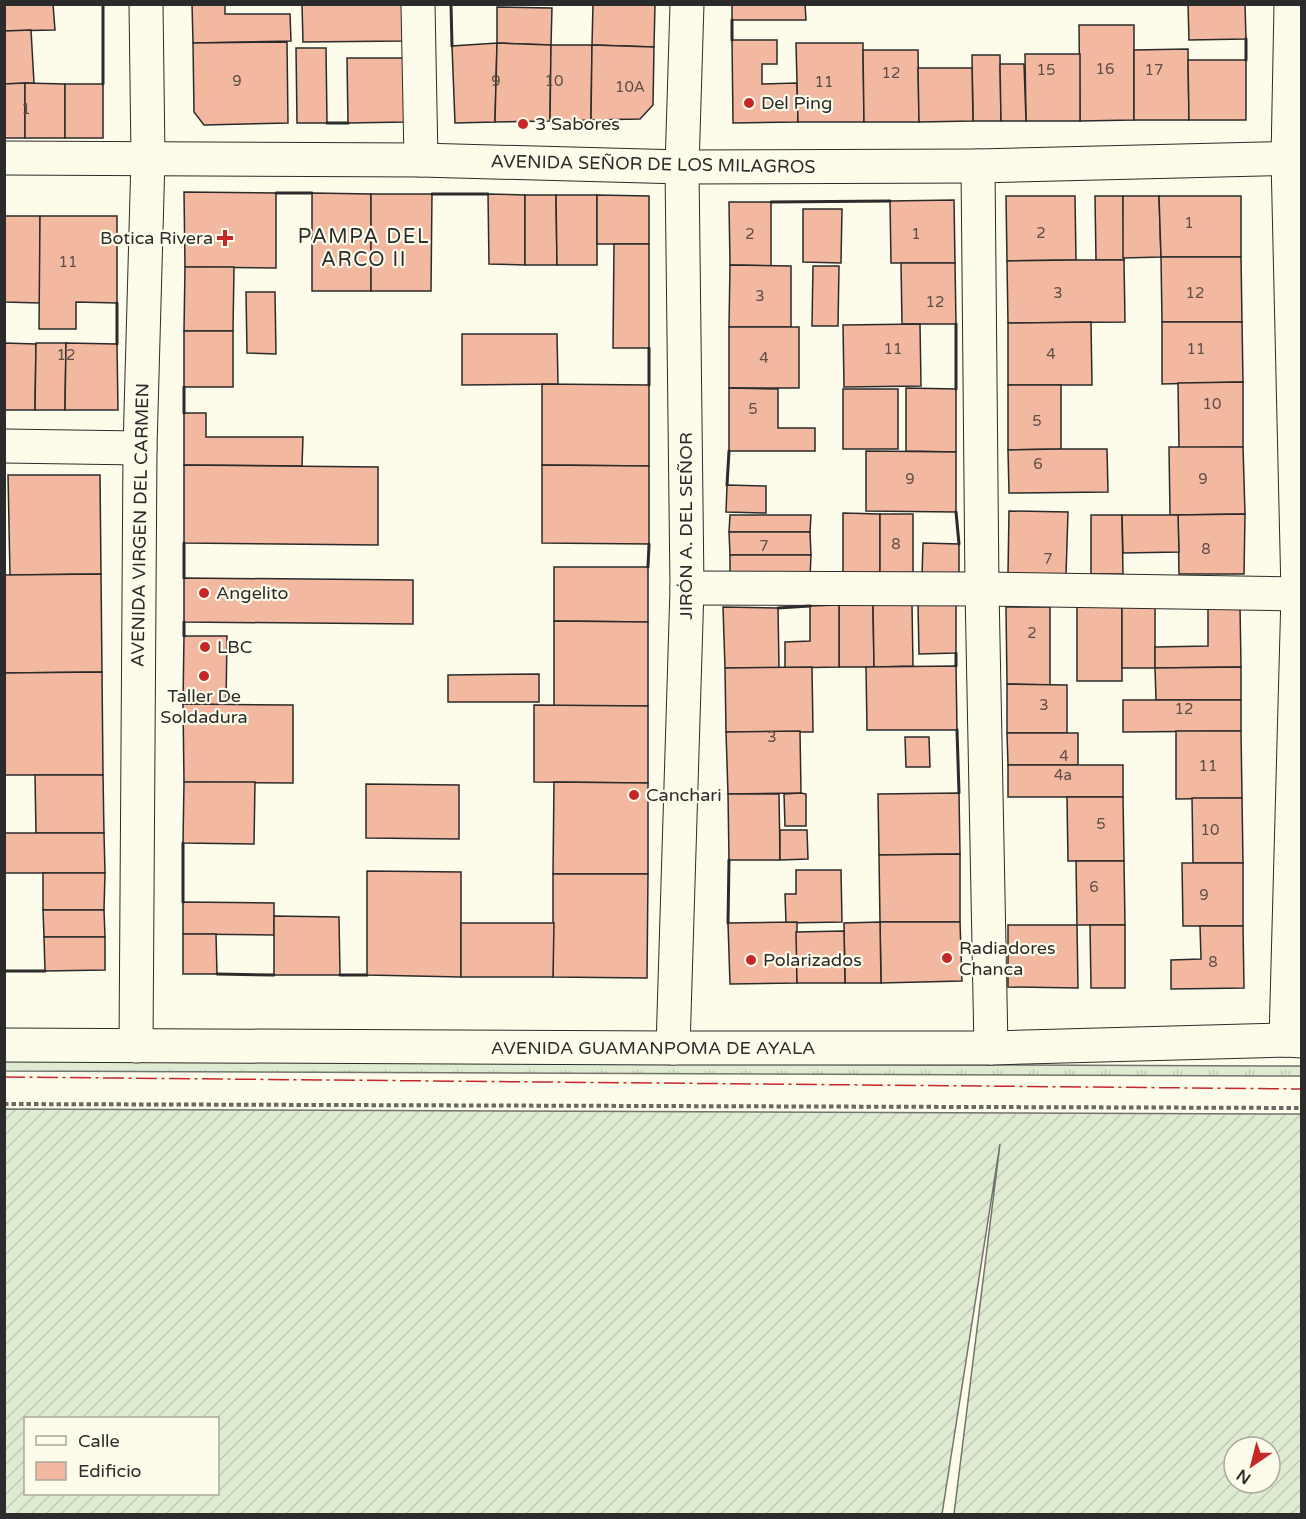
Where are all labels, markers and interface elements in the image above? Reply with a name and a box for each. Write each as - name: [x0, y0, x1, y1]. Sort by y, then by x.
- house number: 16: [1096, 60, 1114, 78]
- house number: 15: [1037, 61, 1055, 79]
- house number: 17: [1145, 61, 1163, 79]
- house number: 12: [882, 64, 900, 82]
- house number: 9: [232, 72, 242, 90]
- house number: 9: [491, 72, 501, 90]
- house number: 10: [545, 72, 563, 90]
- house number: 11: [815, 73, 833, 91]
- house number: 10A: [615, 78, 645, 96]
- place label: Del Ping: [761, 92, 832, 114]
- marker: Del Ping: [742, 96, 756, 110]
- house number: 1: [21, 100, 31, 118]
- place label: 3 Sabores: [535, 113, 620, 135]
- marker: 3 Sabores: [516, 117, 530, 131]
- street label: AVENIDA SEÑOR DE LOS MILAGROS: [490, 150, 816, 178]
- house number: 1: [1184, 214, 1194, 232]
- house number: 2: [1036, 224, 1046, 242]
- district label: PAMPA DEL ARCO II: [298, 225, 430, 272]
- house number: 2: [745, 225, 755, 243]
- house number: 1: [911, 225, 921, 243]
- place label: Botica Rivera: [100, 227, 213, 249]
- marker: Botica Rivera: [218, 231, 232, 245]
- house number: 11: [59, 253, 77, 271]
- house number: 3: [1053, 284, 1063, 302]
- house number: 12: [1186, 284, 1204, 302]
- house number: 3: [755, 287, 765, 305]
- house number: 12: [926, 293, 944, 311]
- house number: 11: [884, 340, 902, 358]
- house number: 11: [1187, 340, 1205, 358]
- house number: 4: [1046, 345, 1056, 363]
- house number: 12: [57, 346, 75, 364]
- house number: 4: [759, 349, 769, 367]
- street label: AVENIDA VIRGEN DEL CARMEN: [127, 383, 153, 667]
- house number: 10: [1203, 395, 1221, 413]
- house number: 5: [748, 400, 758, 418]
- house number: 5: [1032, 412, 1042, 430]
- street label: JIRÓN A. DEL SEÑOR: [675, 432, 697, 620]
- house number: 6: [1033, 455, 1043, 473]
- house number: 9: [905, 470, 915, 488]
- house number: 9: [1198, 470, 1208, 488]
- house number: 8: [891, 535, 901, 553]
- house number: 7: [759, 537, 769, 555]
- house number: 8: [1201, 540, 1211, 558]
- house number: 7: [1043, 550, 1053, 568]
- place label: Angelito: [216, 582, 289, 604]
- marker: Angelito: [197, 586, 211, 600]
- house number: 2: [1027, 624, 1037, 642]
- place label: LBC: [217, 636, 252, 658]
- marker: LBC: [198, 640, 212, 654]
- marker: Taller De Soldadura: [197, 669, 211, 683]
- place label: Taller De Soldadura: [160, 685, 248, 728]
- house number: 3: [1039, 696, 1049, 714]
- house number: 12: [1175, 700, 1193, 718]
- house number: 3: [767, 728, 777, 746]
- house number: 4: [1059, 747, 1069, 765]
- house number: 11: [1199, 757, 1217, 775]
- house number: 4a: [1054, 766, 1072, 784]
- place label: Canchari: [646, 784, 722, 806]
- marker: Canchari: [627, 788, 641, 802]
- house number: 5: [1096, 815, 1106, 833]
- house number: 10: [1201, 821, 1219, 839]
- house number: 6: [1089, 878, 1099, 896]
- house number: 9: [1199, 886, 1209, 904]
- place label: Radiadores Chanca: [959, 937, 1056, 980]
- place label: Polarizados: [763, 949, 862, 971]
- marker: Radiadores Chanca: [940, 951, 954, 965]
- marker: Polarizados: [744, 953, 758, 967]
- house number: 8: [1208, 953, 1218, 971]
- street label: AVENIDA GUAMANPOMA DE AYALA: [491, 1037, 815, 1059]
- legend: [24, 1417, 219, 1495]
- text: Calle: [78, 1430, 120, 1452]
- north arrow: [1222, 1435, 1282, 1495]
- text: Edificio: [78, 1460, 142, 1482]
- text: N: [1233, 1465, 1255, 1488]

